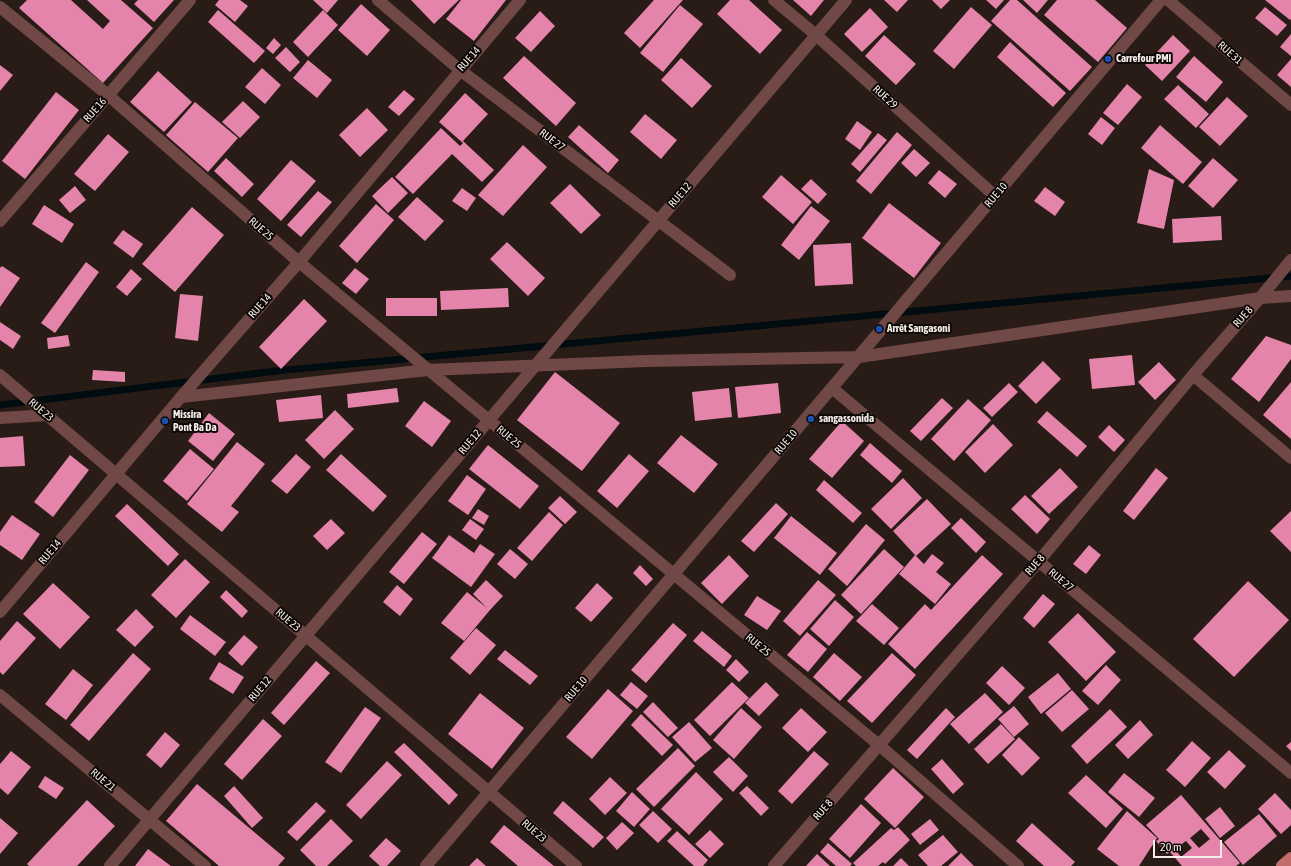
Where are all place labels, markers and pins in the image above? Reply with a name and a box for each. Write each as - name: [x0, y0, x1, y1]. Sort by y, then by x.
- place label: Carrefour PMI: [1116, 52, 1171, 66]
- marker: Carrefour PMI: [1103, 54, 1113, 64]
- place label: Arrêt Sangasoni: [887, 322, 950, 336]
- marker: Arrêt Sangasoni: [874, 324, 884, 334]
- place label: Missira Pont Ba Da: [173, 408, 217, 434]
- place label: sangassonida: [819, 412, 874, 426]
- marker: sangassonida: [806, 414, 816, 424]
- marker: Missira Pont Ba Da: [160, 416, 170, 426]

